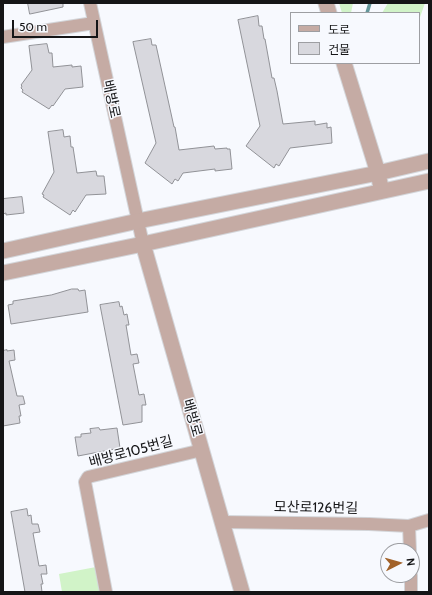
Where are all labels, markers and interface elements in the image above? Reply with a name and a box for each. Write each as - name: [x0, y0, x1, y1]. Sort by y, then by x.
- scale bar: [14, 12, 100, 38]
- legend: [290, 12, 420, 64]
- text: 50 m: [19, 19, 47, 34]
- text: 도로: [328, 22, 350, 37]
- text: 건물: [328, 42, 350, 57]
- street label: 배방로: [99, 78, 123, 120]
- street label: 배방로: [179, 397, 205, 439]
- street label: 배방로105번길: [87, 433, 175, 471]
- street label: 모산로126번길: [274, 499, 358, 517]
- north arrow: [380, 543, 420, 583]
- text: N: [404, 557, 418, 566]

